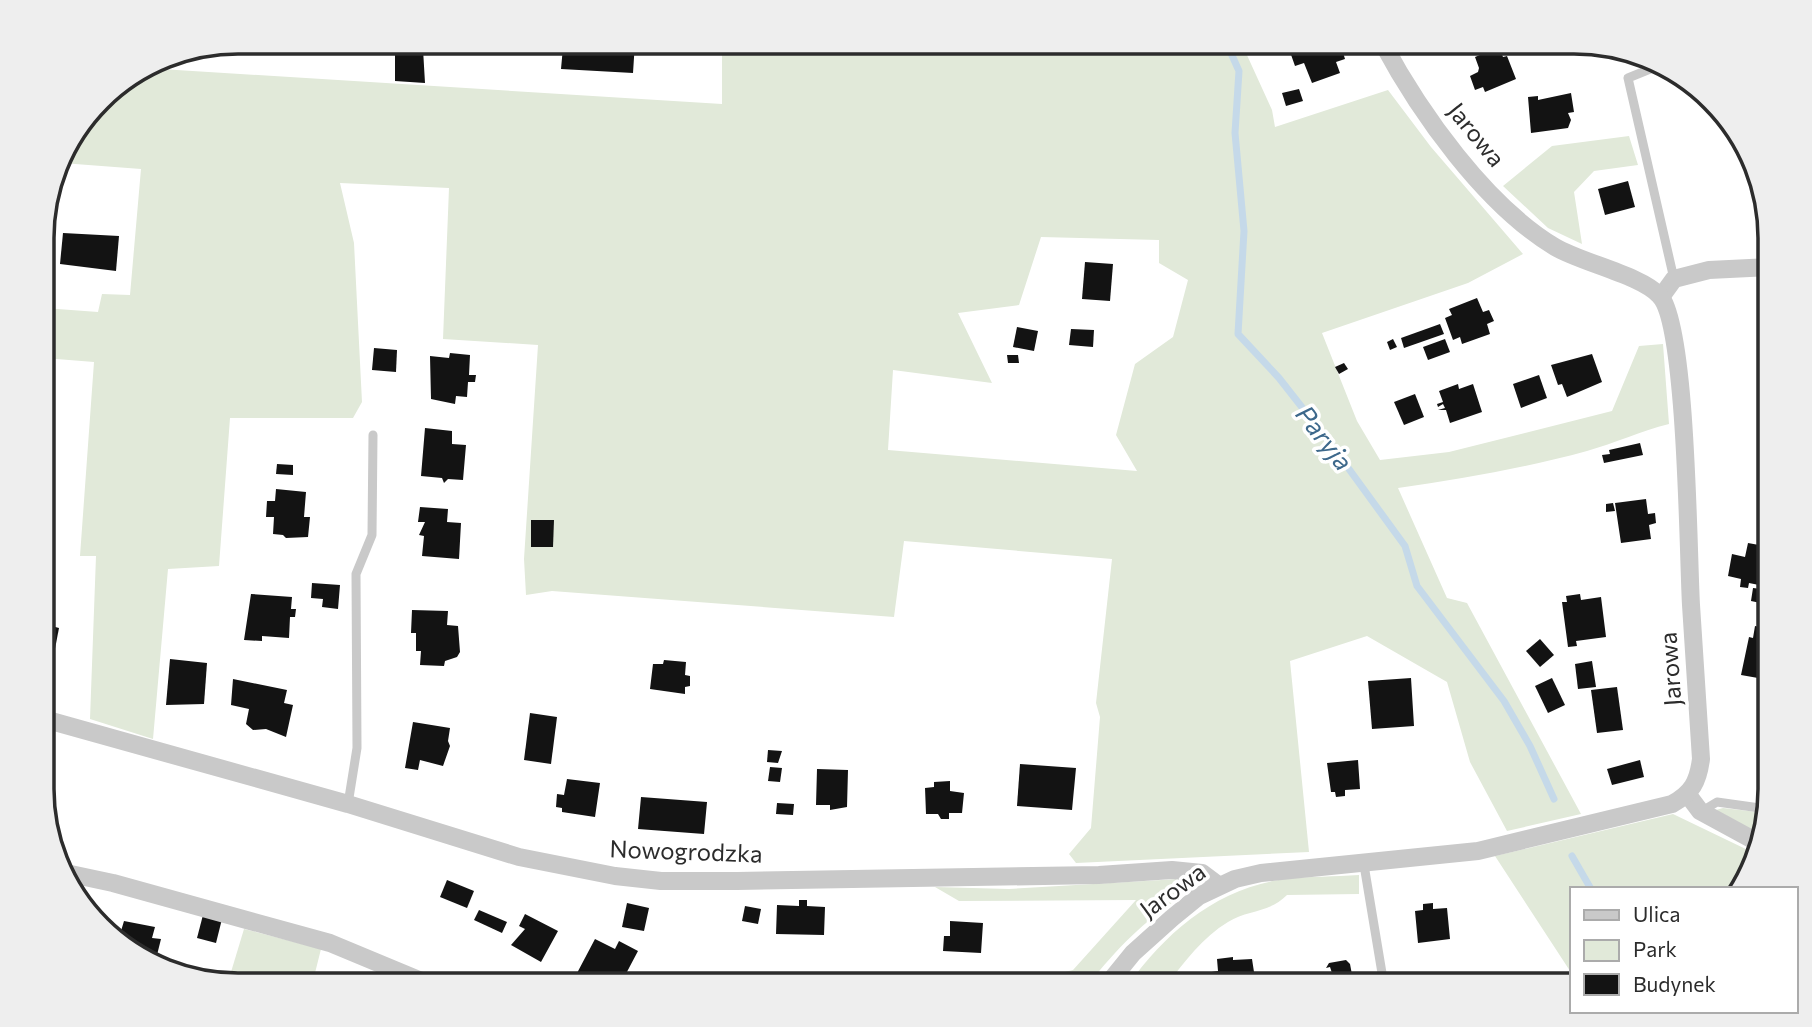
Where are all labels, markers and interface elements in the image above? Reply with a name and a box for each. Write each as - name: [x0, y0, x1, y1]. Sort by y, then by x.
- street label: Jarowa: [1443, 96, 1512, 172]
- water label: Paryja: [1290, 398, 1360, 476]
- street label: Jarowa: [1652, 631, 1687, 707]
- street label: Nowogrodzka: [609, 833, 763, 868]
- street label: Jarowa: [1134, 856, 1211, 923]
- legend: [1570, 887, 1798, 1013]
- text: Ulica: [1633, 901, 1680, 926]
- text: Park: [1633, 936, 1677, 961]
- text: Budynek: [1633, 971, 1716, 996]

